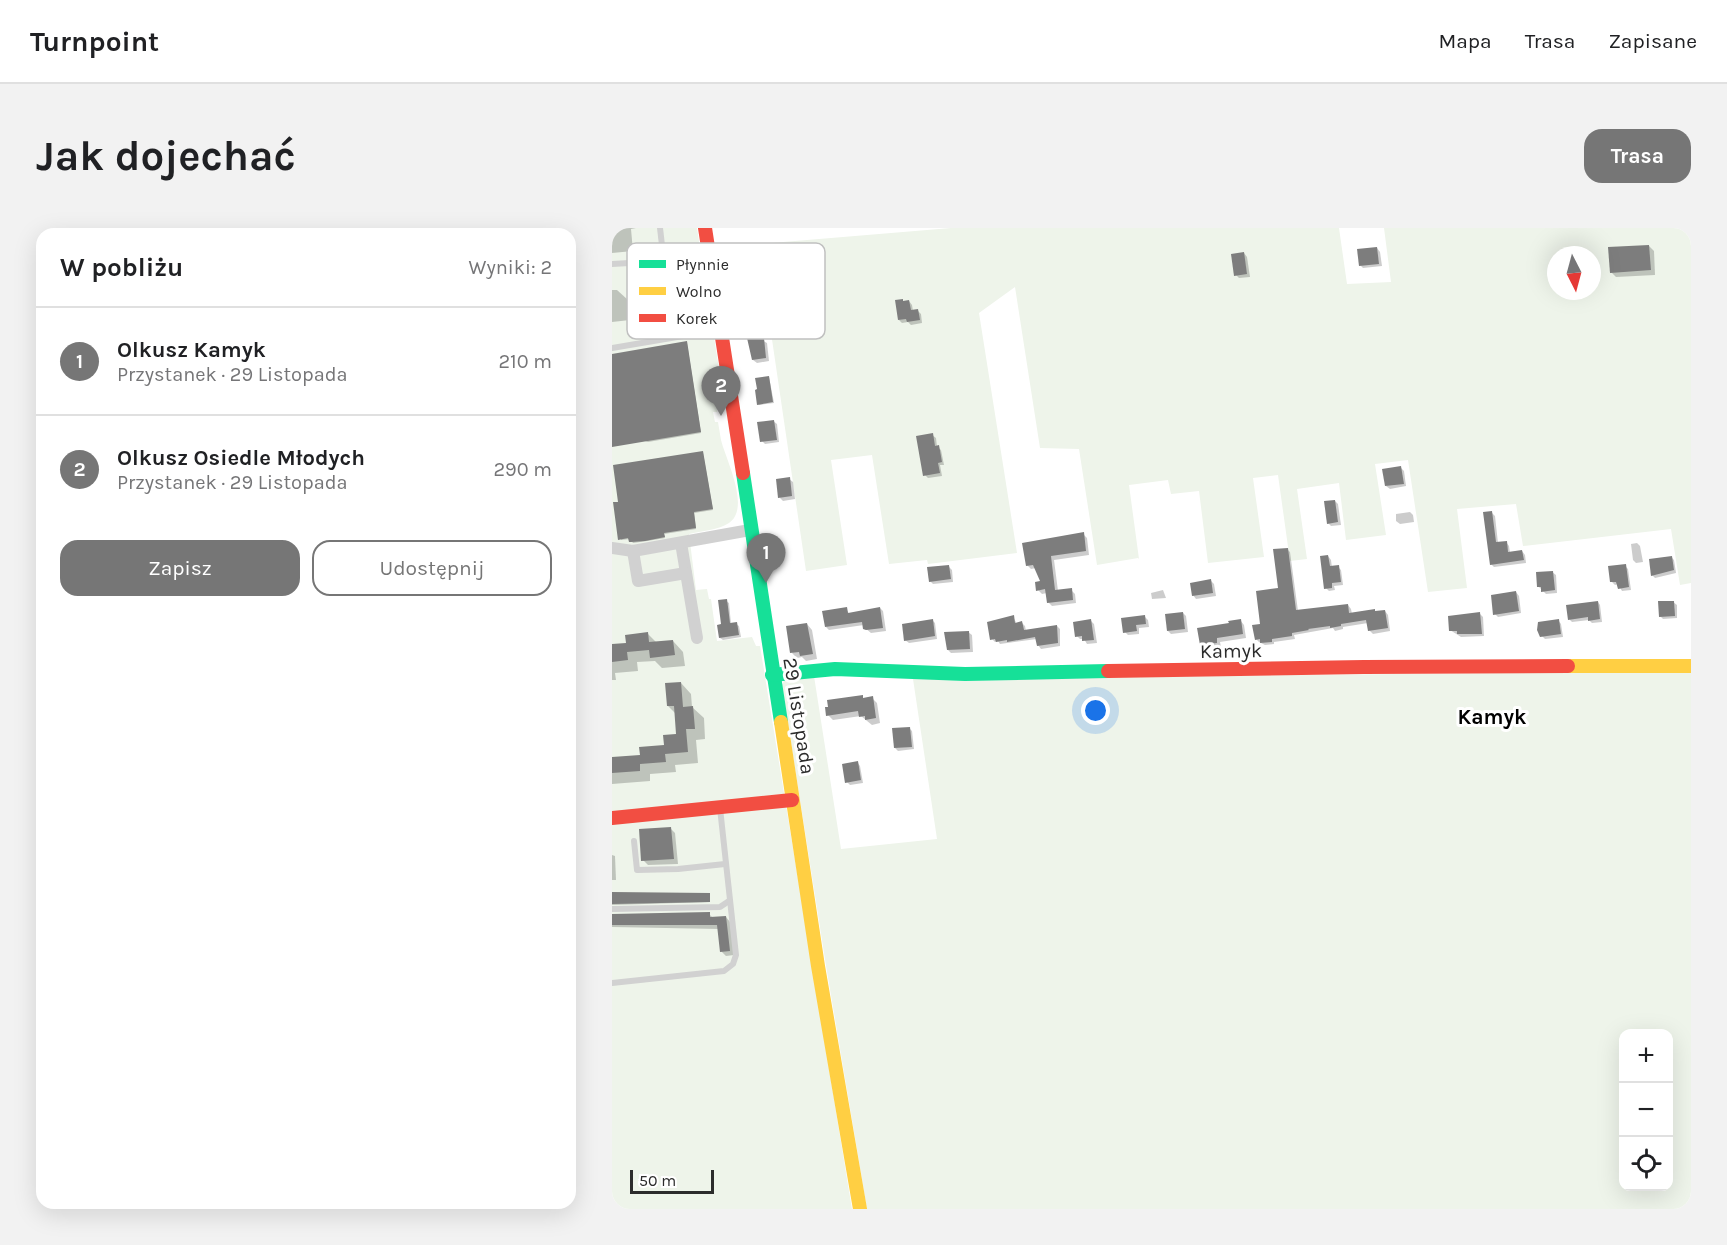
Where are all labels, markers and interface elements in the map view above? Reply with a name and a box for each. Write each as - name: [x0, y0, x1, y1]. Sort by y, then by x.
- text: Turnpoint: [30, 25, 159, 58]
- text: Mapa: [1439, 29, 1492, 53]
- text: Trasa: [1525, 29, 1575, 53]
- text: Zapisane: [1608, 29, 1697, 53]
- button: Trasa: [1584, 129, 1691, 183]
- text: Jak dojechać: [36, 131, 296, 181]
- legend: [627, 243, 825, 339]
- north arrow: [1547, 246, 1601, 300]
- text: W pobliżu: [60, 252, 183, 283]
- text: Płynnie: [676, 255, 729, 274]
- text: Wyniki: 2: [469, 256, 552, 279]
- text: Wolno: [676, 282, 721, 301]
- text: Korek: [676, 309, 717, 328]
- text: Olkusz Kamyk: [117, 337, 266, 363]
- text: 1: [76, 350, 83, 373]
- text: 210 m: [498, 350, 552, 373]
- text: Przystanek · 29 Listopada: [117, 363, 348, 386]
- pin: 2: [702, 366, 740, 416]
- text: Olkusz Osiedle Młodych: [117, 445, 365, 471]
- text: 2: [73, 458, 86, 481]
- text: 290 m: [493, 458, 552, 481]
- text: Przystanek · 29 Listopada: [117, 471, 348, 494]
- pin: 1: [746, 534, 786, 583]
- button: Zapisz: [60, 540, 300, 596]
- button: Udostępnij: [312, 540, 552, 596]
- street label: Kamyk: [1200, 639, 1262, 663]
- street label: 29 Listopada: [778, 656, 820, 776]
- your location: [1081, 696, 1110, 725]
- district label: Kamyk: [1458, 705, 1527, 729]
- map controls: [1619, 1029, 1673, 1191]
- button: +: [1619, 1029, 1673, 1083]
- button: −: [1619, 1083, 1673, 1137]
- button: locate: [1619, 1137, 1673, 1191]
- scale bar: [630, 1167, 714, 1194]
- text: 50 m: [639, 1171, 676, 1190]

